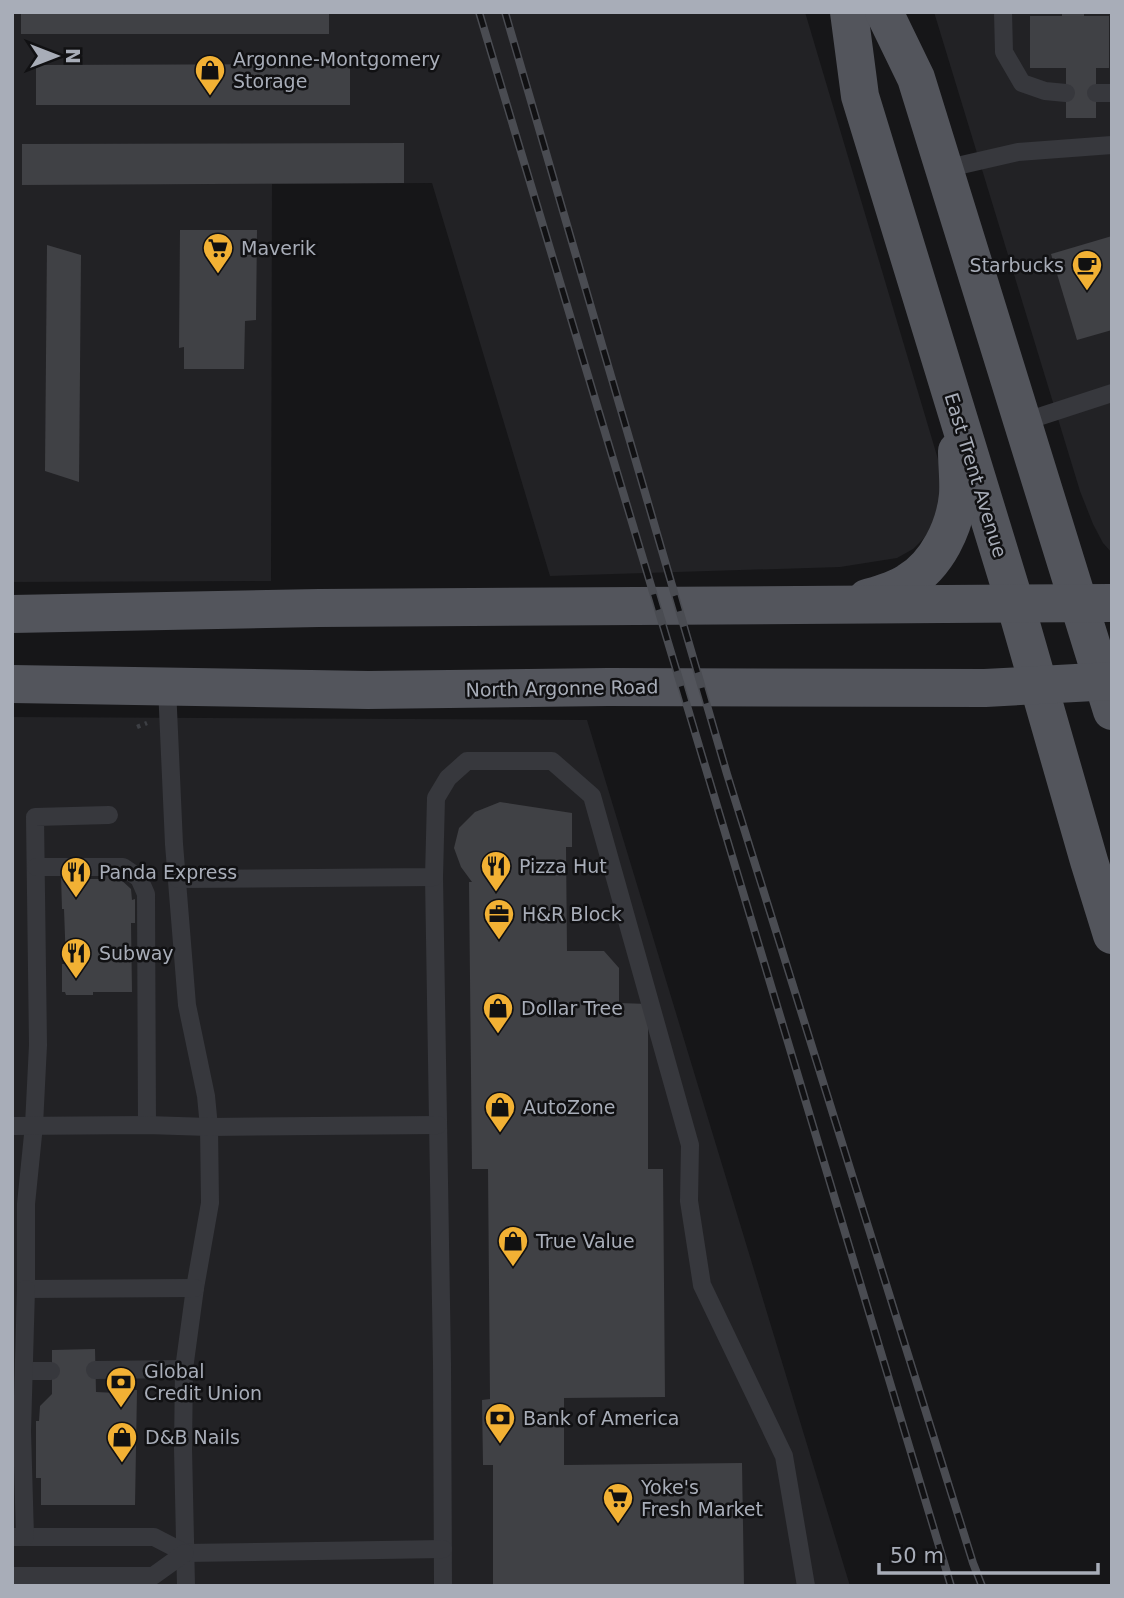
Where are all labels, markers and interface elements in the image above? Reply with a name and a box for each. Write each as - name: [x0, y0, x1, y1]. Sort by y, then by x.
- north arrow: [21, 21, 91, 91]
- text: N: [62, 48, 84, 64]
- place label: Argonne-Montgomery Storage: [233, 48, 440, 92]
- shop icon: Argonne-Montgomery Storage: [193, 53, 227, 97]
- supermarket icon: Maverik: [201, 231, 235, 275]
- place label: Maverik: [241, 237, 316, 259]
- cafe icon: Starbucks: [1070, 248, 1104, 292]
- place label: Starbucks: [970, 254, 1064, 276]
- street label: East Trent Avenue: [940, 390, 1012, 560]
- street label: North Argonne Road: [465, 675, 659, 701]
- restaurant icon: Pizza Hut: [479, 849, 513, 893]
- restaurant icon: Panda Express: [59, 855, 93, 899]
- place label: Pizza Hut: [519, 855, 607, 877]
- place label: Panda Express: [99, 861, 237, 883]
- office icon: H&R Block: [482, 897, 516, 941]
- place label: H&R Block: [522, 903, 622, 925]
- restaurant icon: Subway: [59, 936, 93, 980]
- place label: Subway: [99, 942, 174, 964]
- shop icon: Dollar Tree: [481, 991, 515, 1035]
- place label: Dollar Tree: [521, 997, 623, 1019]
- shop icon: AutoZone: [483, 1090, 517, 1134]
- place label: AutoZone: [523, 1096, 616, 1118]
- shop icon: True Value: [496, 1224, 530, 1268]
- place label: True Value: [535, 1230, 635, 1252]
- place label: Global Credit Union: [144, 1360, 262, 1404]
- bank icon: Global Credit Union: [104, 1365, 138, 1409]
- bank icon: Bank of America: [483, 1401, 517, 1445]
- place label: Bank of America: [523, 1407, 680, 1429]
- shop icon: D&B Nails: [105, 1420, 139, 1464]
- place label: D&B Nails: [145, 1426, 240, 1448]
- place label: Yoke's Fresh Market: [640, 1476, 763, 1520]
- supermarket icon: Yoke's Fresh Market: [601, 1481, 635, 1525]
- scale bar: [879, 1532, 1098, 1576]
- text: 50 m: [890, 1544, 944, 1568]

